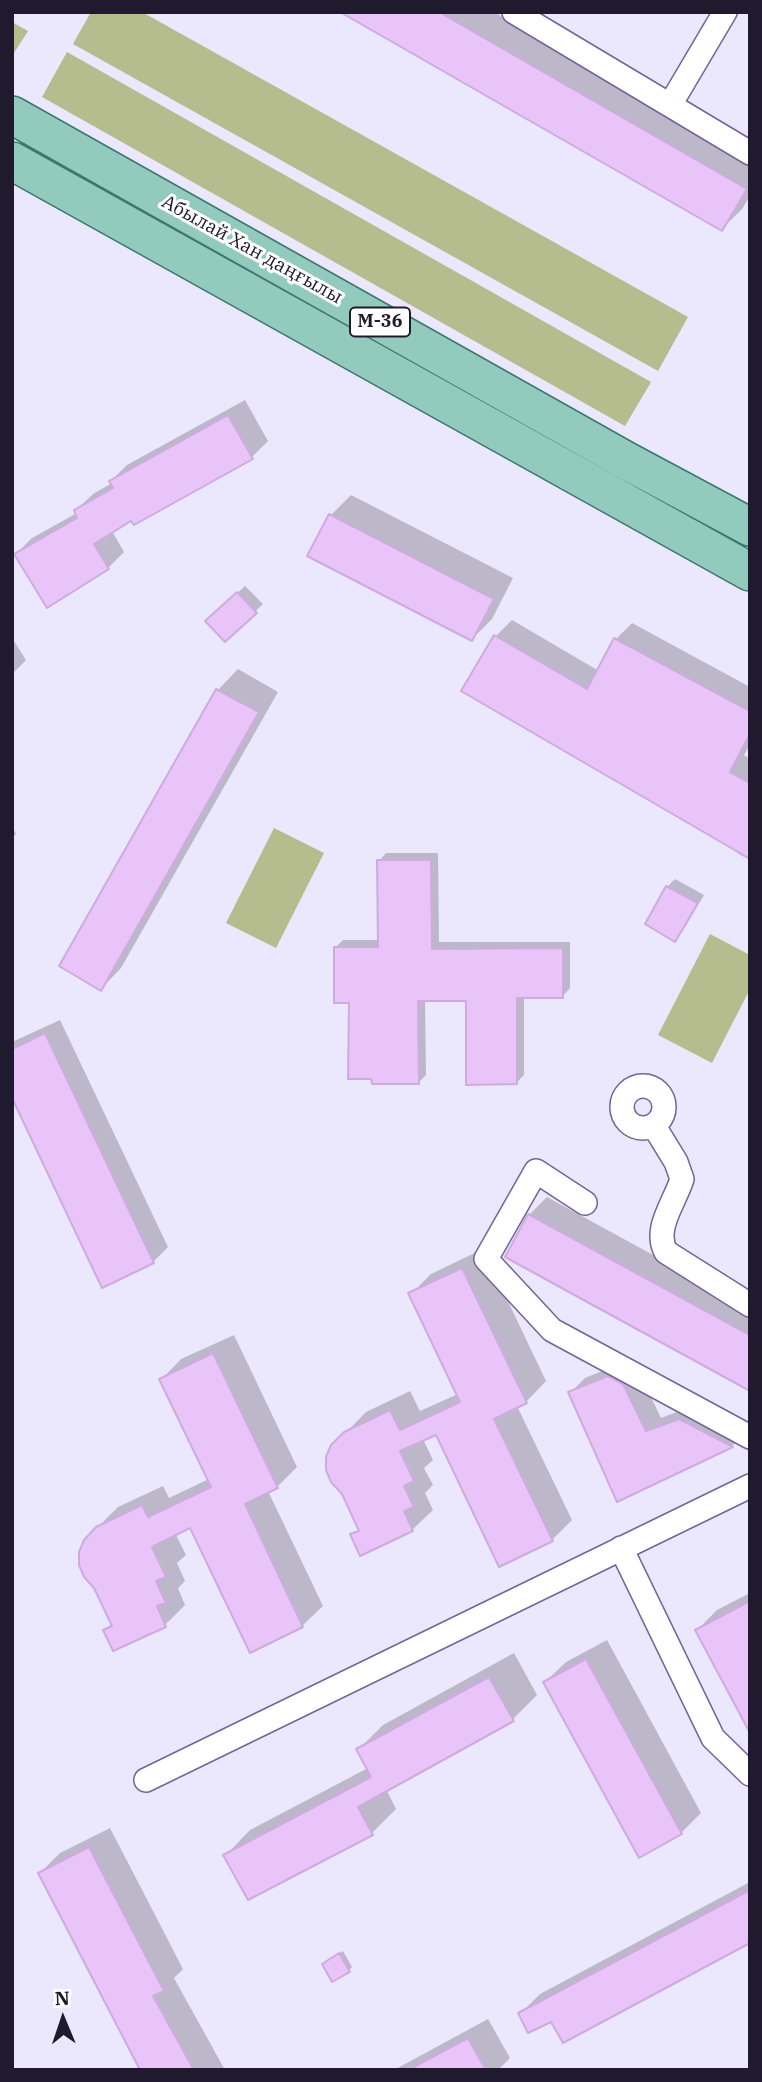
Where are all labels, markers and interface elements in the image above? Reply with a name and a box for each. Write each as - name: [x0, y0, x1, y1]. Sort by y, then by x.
- street label: Абылай Хан даңғылы: [158, 191, 346, 309]
- road number: M-36: [350, 308, 410, 336]
- north arrow: [28, 1984, 98, 2054]
- text: N: [54, 1986, 70, 2010]

